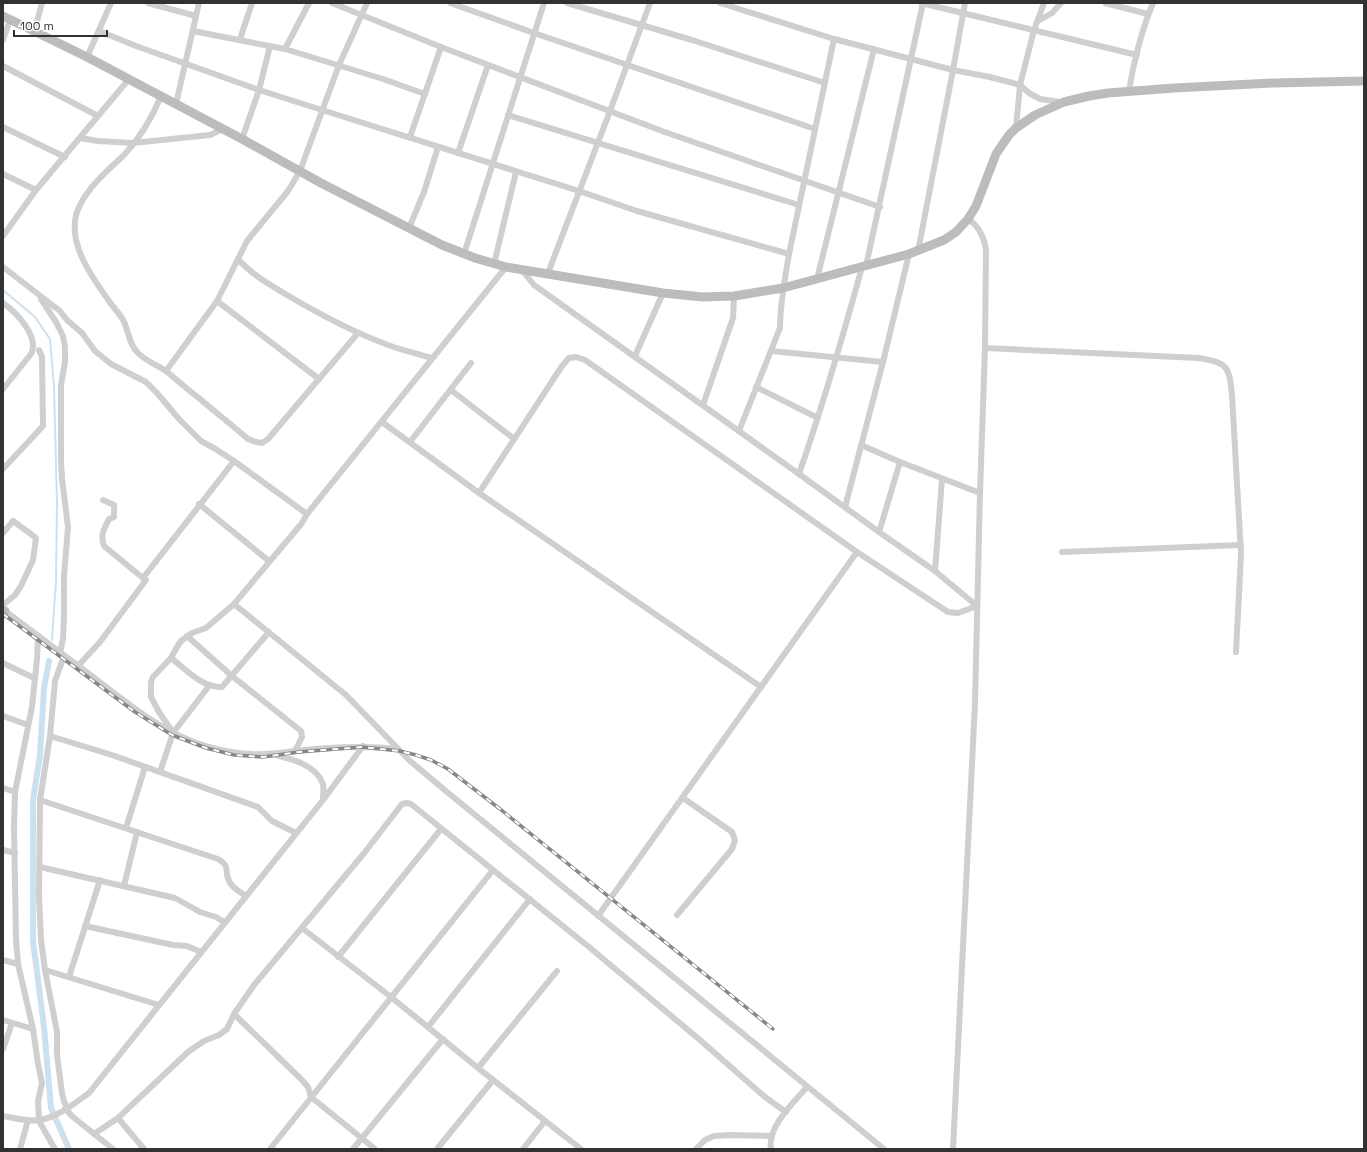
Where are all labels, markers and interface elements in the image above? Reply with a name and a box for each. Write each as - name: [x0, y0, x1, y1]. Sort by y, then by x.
- scale bar: [14, 12, 107, 38]
- text: 100 m: [20, 18, 54, 34]

